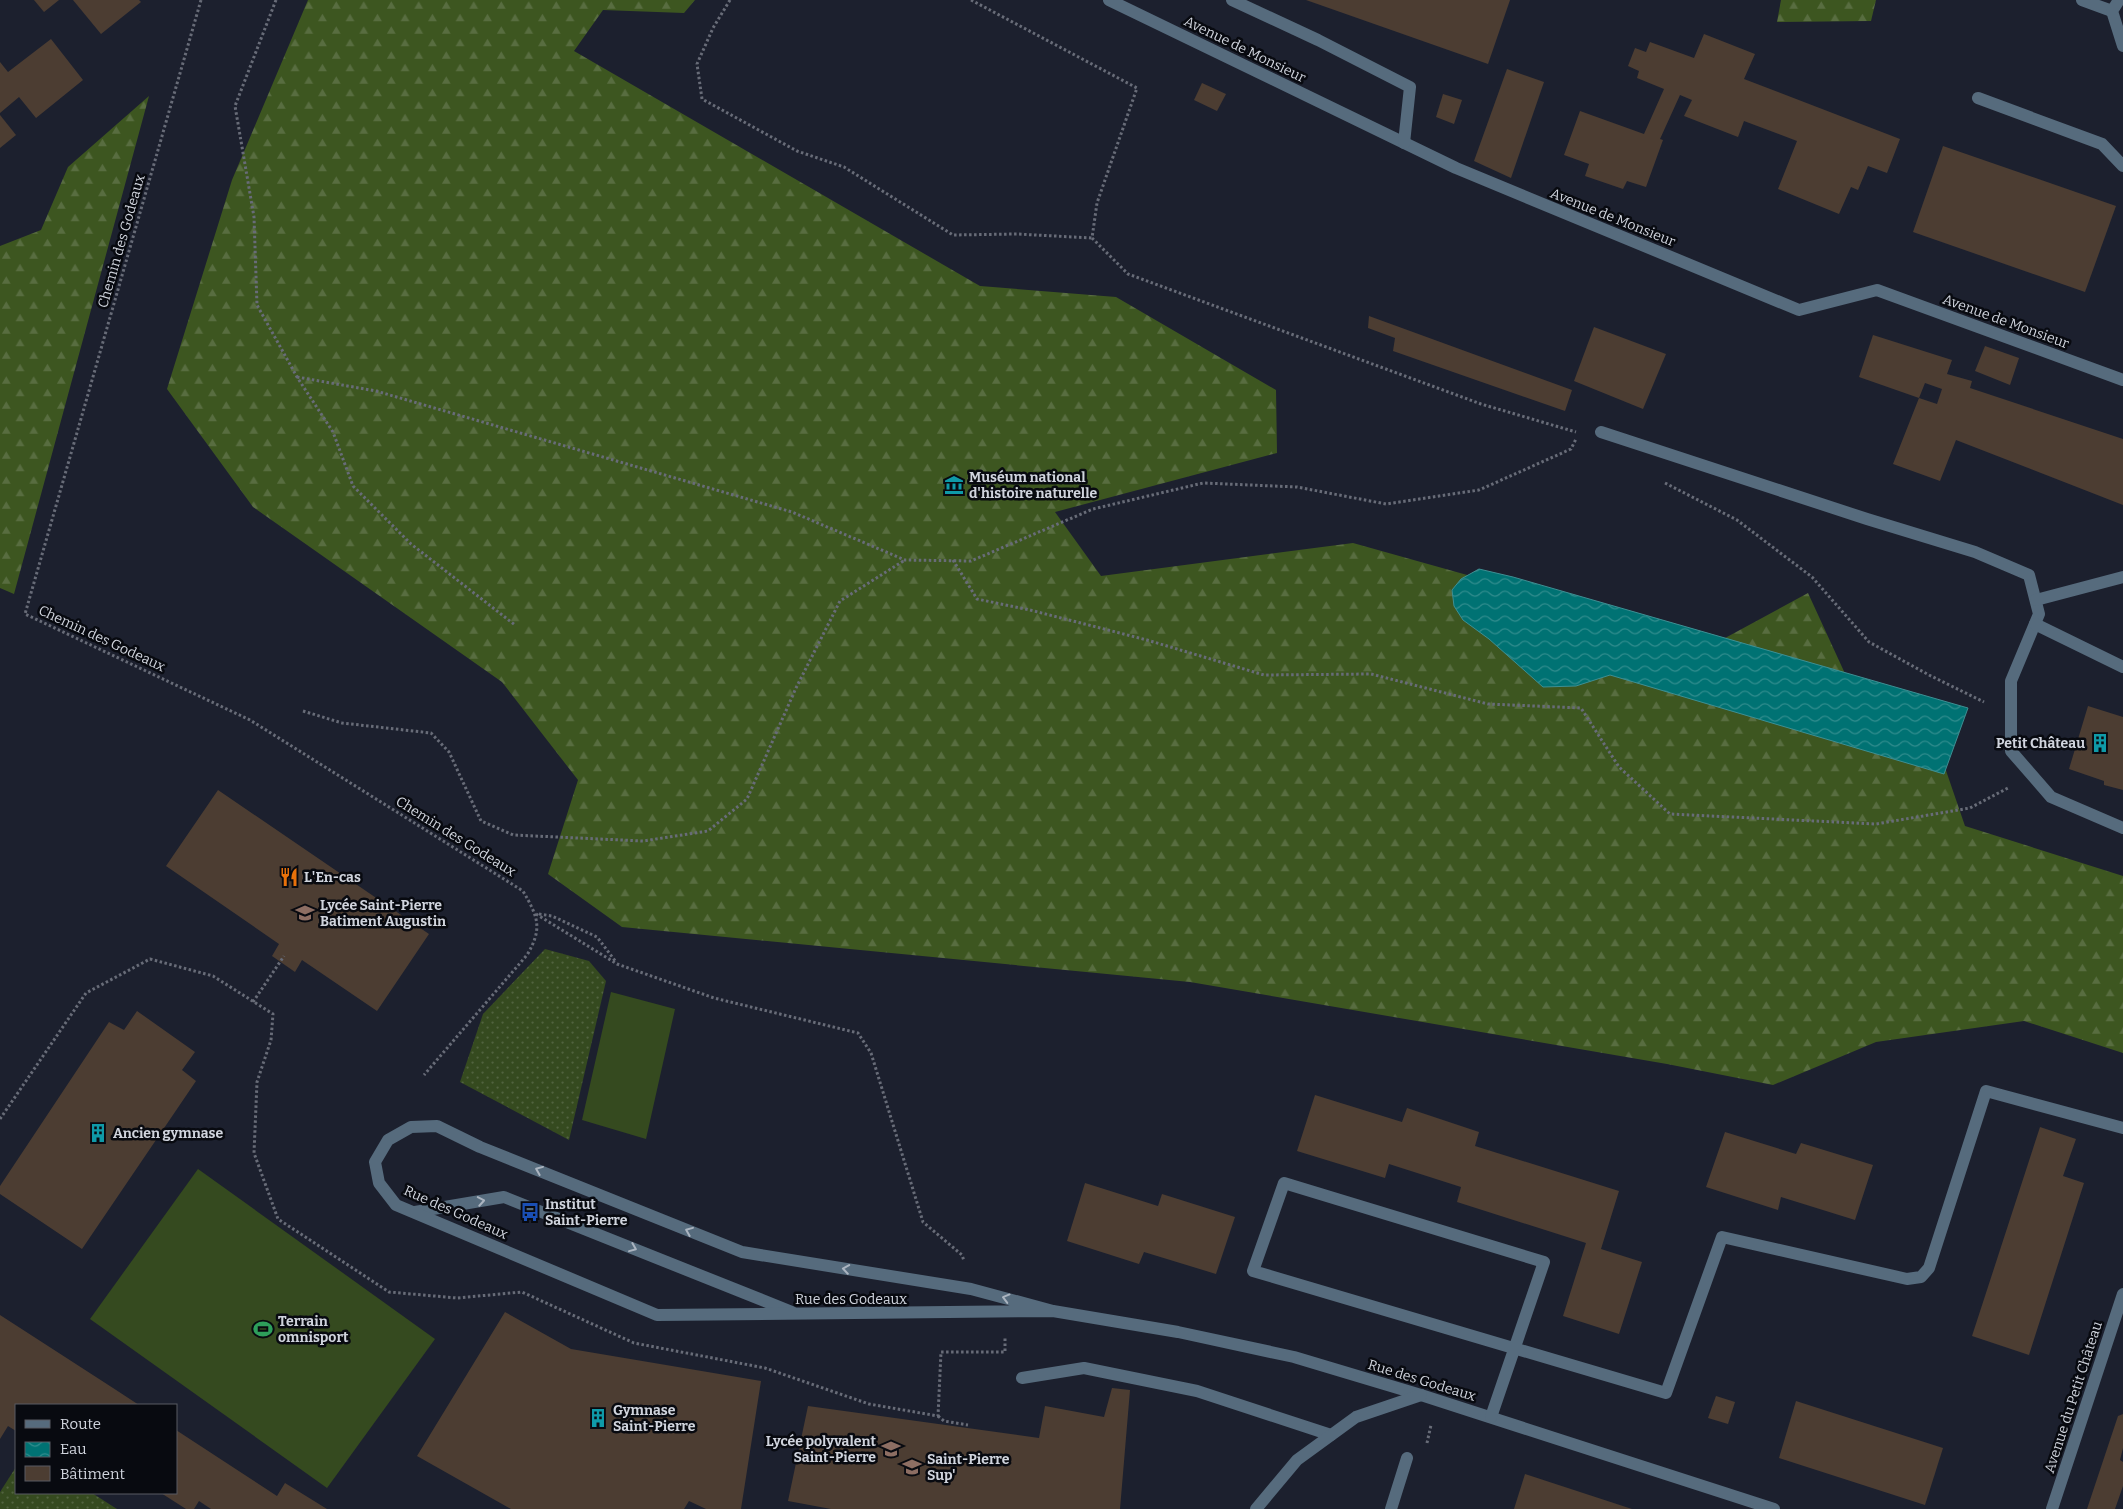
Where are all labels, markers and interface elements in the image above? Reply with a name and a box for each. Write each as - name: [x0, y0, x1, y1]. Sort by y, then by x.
- street label: Avenue de Monsieur: [1181, 13, 1308, 86]
- street label: Chemin des Godeaux: [94, 172, 149, 310]
- street label: Avenue de Monsieur: [1548, 185, 1678, 250]
- street label: Avenue de Monsieur: [1940, 291, 2071, 352]
- place label: Muséum national d'histoire naturelle: [969, 469, 1098, 502]
- museum icon: Muséum national d'histoire naturelle: [943, 474, 965, 496]
- street label: Chemin des Godeaux: [36, 602, 168, 675]
- building icon: Petit Château: [2089, 732, 2111, 754]
- place label: Petit Château: [1996, 735, 2085, 752]
- street label: Chemin des Godeaux: [393, 793, 519, 880]
- restaurant icon: L'En-cas: [278, 866, 300, 888]
- place label: L'En-cas: [304, 869, 361, 886]
- place label: Lycée Saint-Pierre Batiment Augustin: [320, 897, 446, 930]
- school or university icon: Lycée Saint-Pierre Batiment Augustin: [294, 902, 316, 924]
- building icon: Ancien gymnase: [87, 1122, 109, 1144]
- place label: Ancien gymnase: [113, 1125, 223, 1142]
- one-way arrow: [535, 1166, 543, 1176]
- street label: Rue des Godeaux: [401, 1182, 511, 1243]
- place label: Institut Saint-Pierre: [545, 1196, 628, 1229]
- one-way arrow: [476, 1197, 485, 1207]
- bus stop icon: Institut Saint-Pierre: [519, 1201, 541, 1223]
- one-way arrow: [685, 1227, 694, 1237]
- one-way arrow: [628, 1242, 637, 1252]
- one-way arrow: [842, 1264, 851, 1274]
- street label: Rue des Godeaux: [795, 1291, 907, 1308]
- one-way arrow: [1002, 1294, 1011, 1304]
- place label: Terrain omnisport: [278, 1313, 349, 1346]
- sports icon: Terrain omnisport: [252, 1318, 274, 1340]
- street label: Avenue du Petit Château: [2041, 1319, 2106, 1475]
- street label: Rue des Godeaux: [1366, 1356, 1478, 1405]
- place label: Gymnase Saint-Pierre: [613, 1402, 696, 1435]
- legend: [15, 1404, 178, 1494]
- building icon: Gymnase Saint-Pierre: [587, 1407, 609, 1429]
- text: Route: [60, 1415, 101, 1433]
- place label: Lycée polyvalent Saint-Pierre: [766, 1433, 876, 1466]
- school or university icon: Lycée polyvalent Saint-Pierre: [880, 1438, 902, 1460]
- text: Eau: [60, 1440, 87, 1458]
- place label: Saint-Pierre Sup': [927, 1451, 1010, 1484]
- school or university icon: Saint-Pierre Sup': [901, 1456, 923, 1478]
- text: Bâtiment: [60, 1465, 125, 1483]

